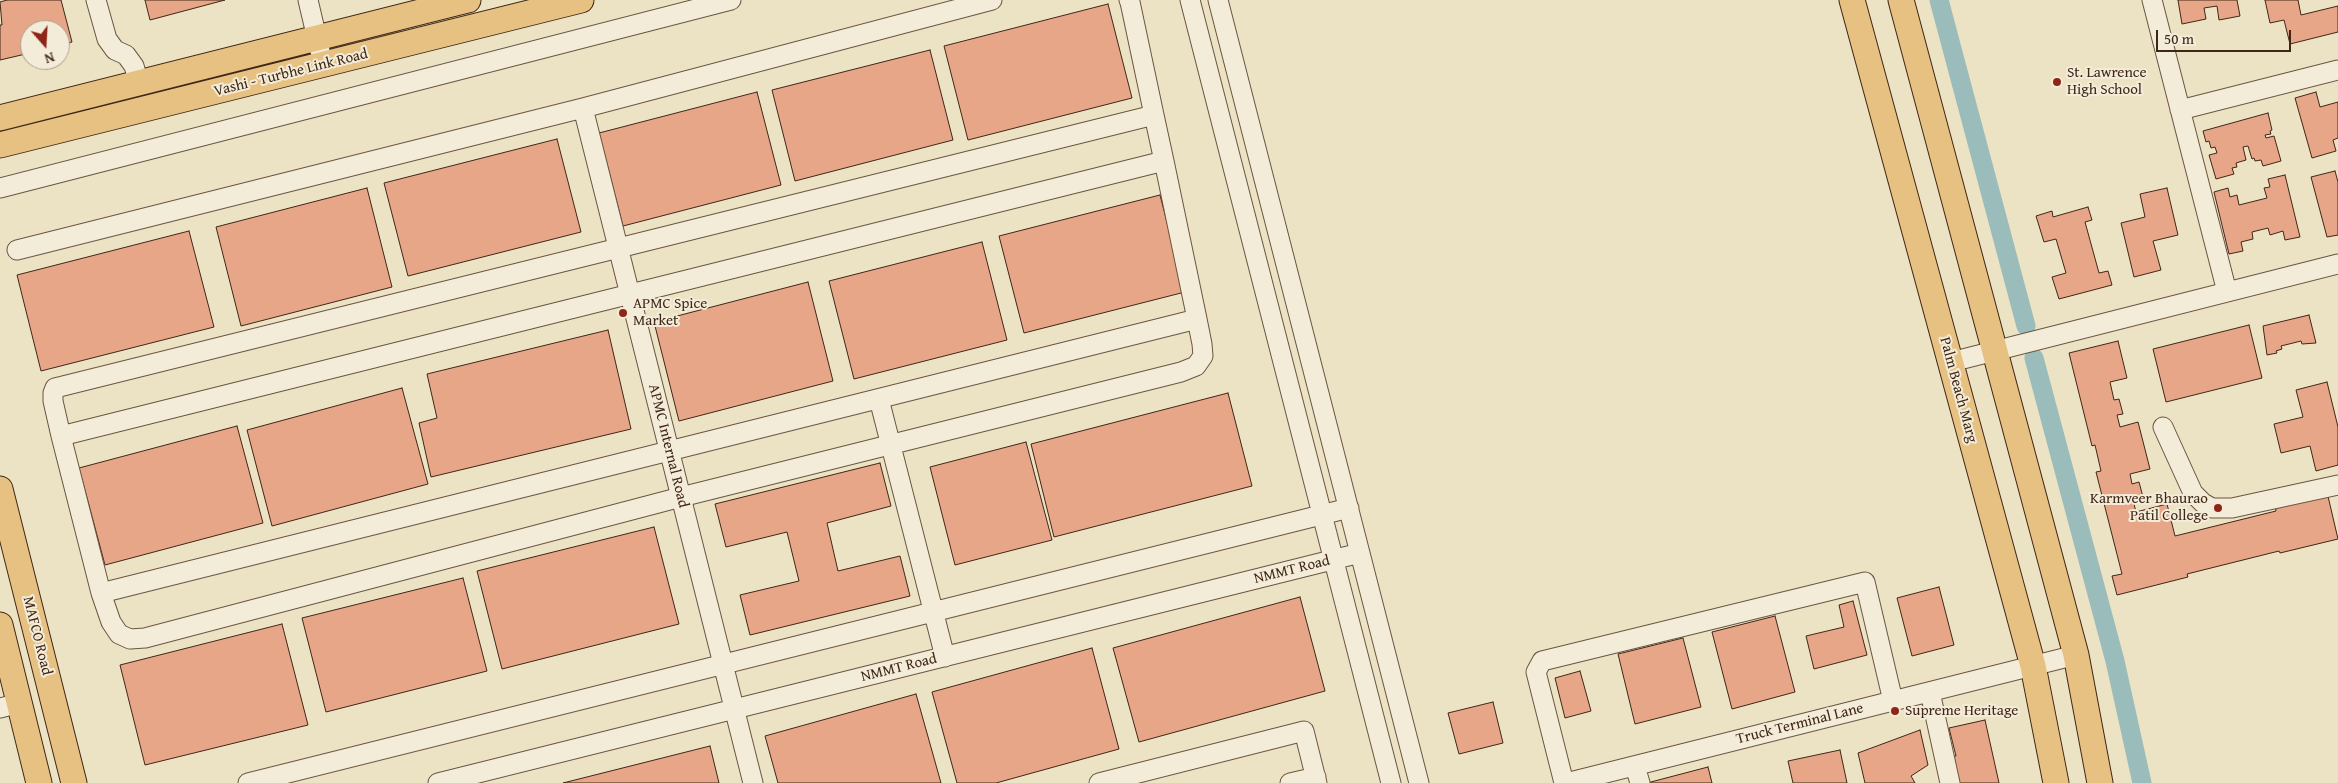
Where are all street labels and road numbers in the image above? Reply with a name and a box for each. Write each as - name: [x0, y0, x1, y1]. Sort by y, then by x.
- street label: Vashi - Turbhe Link Road: [212, 45, 370, 101]
- street label: Palm Beach Marg: [1935, 335, 1981, 445]
- street label: APMC Internal Road: [644, 382, 692, 510]
- street label: NMMT Road: [1252, 552, 1332, 588]
- street label: MAFCO Road: [19, 595, 55, 677]
- street label: NMMT Road: [859, 650, 939, 686]
- street label: Truck Terminal Lane: [1735, 699, 1865, 749]

